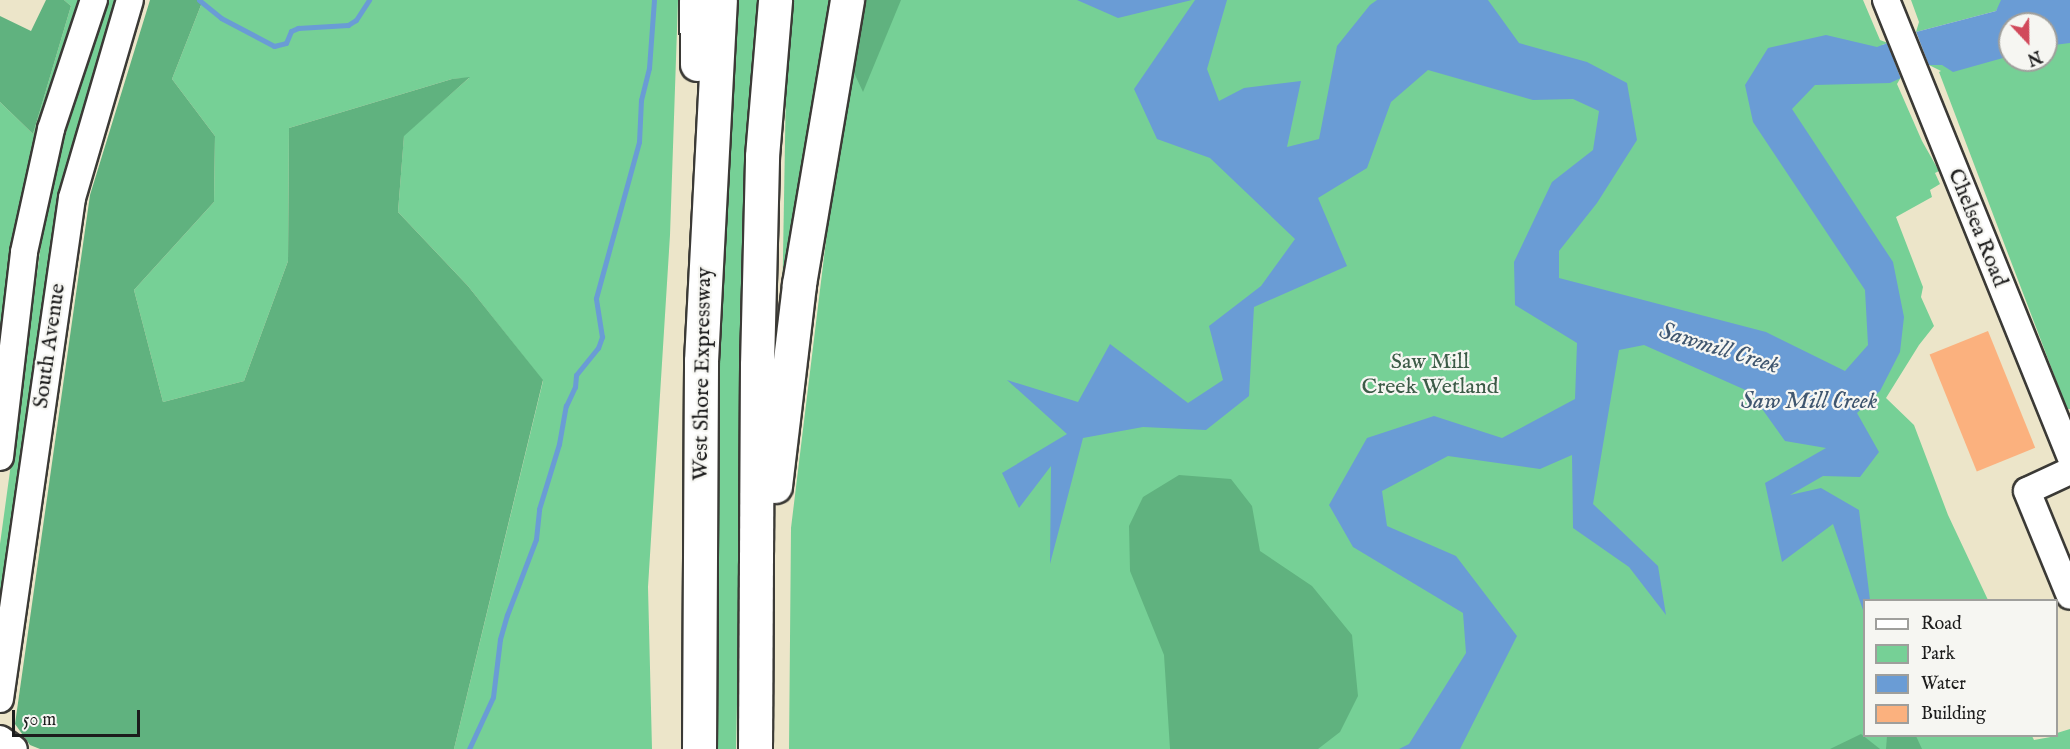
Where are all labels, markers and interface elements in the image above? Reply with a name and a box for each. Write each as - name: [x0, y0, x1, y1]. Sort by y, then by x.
- north arrow: [1998, 12, 2058, 72]
- text: N: [2024, 45, 2044, 69]
- street label: Chelsea Road: [1941, 165, 2013, 291]
- street label: West Shore Expressway: [688, 267, 718, 481]
- street label: South Avenue: [28, 282, 72, 410]
- water label: Sawmill Creek: [1656, 317, 1782, 381]
- park label: Saw Mill Creek Wetland: [1362, 349, 1498, 400]
- water label: Saw Mill Creek: [1741, 388, 1877, 416]
- legend: [1863, 599, 2058, 737]
- text: Road: [1921, 613, 1962, 636]
- text: Park: [1921, 643, 1955, 666]
- text: Water: [1921, 673, 1966, 696]
- scale bar: [15, 698, 142, 736]
- text: Building: [1921, 703, 1986, 726]
- text: 50 m: [23, 709, 56, 732]

